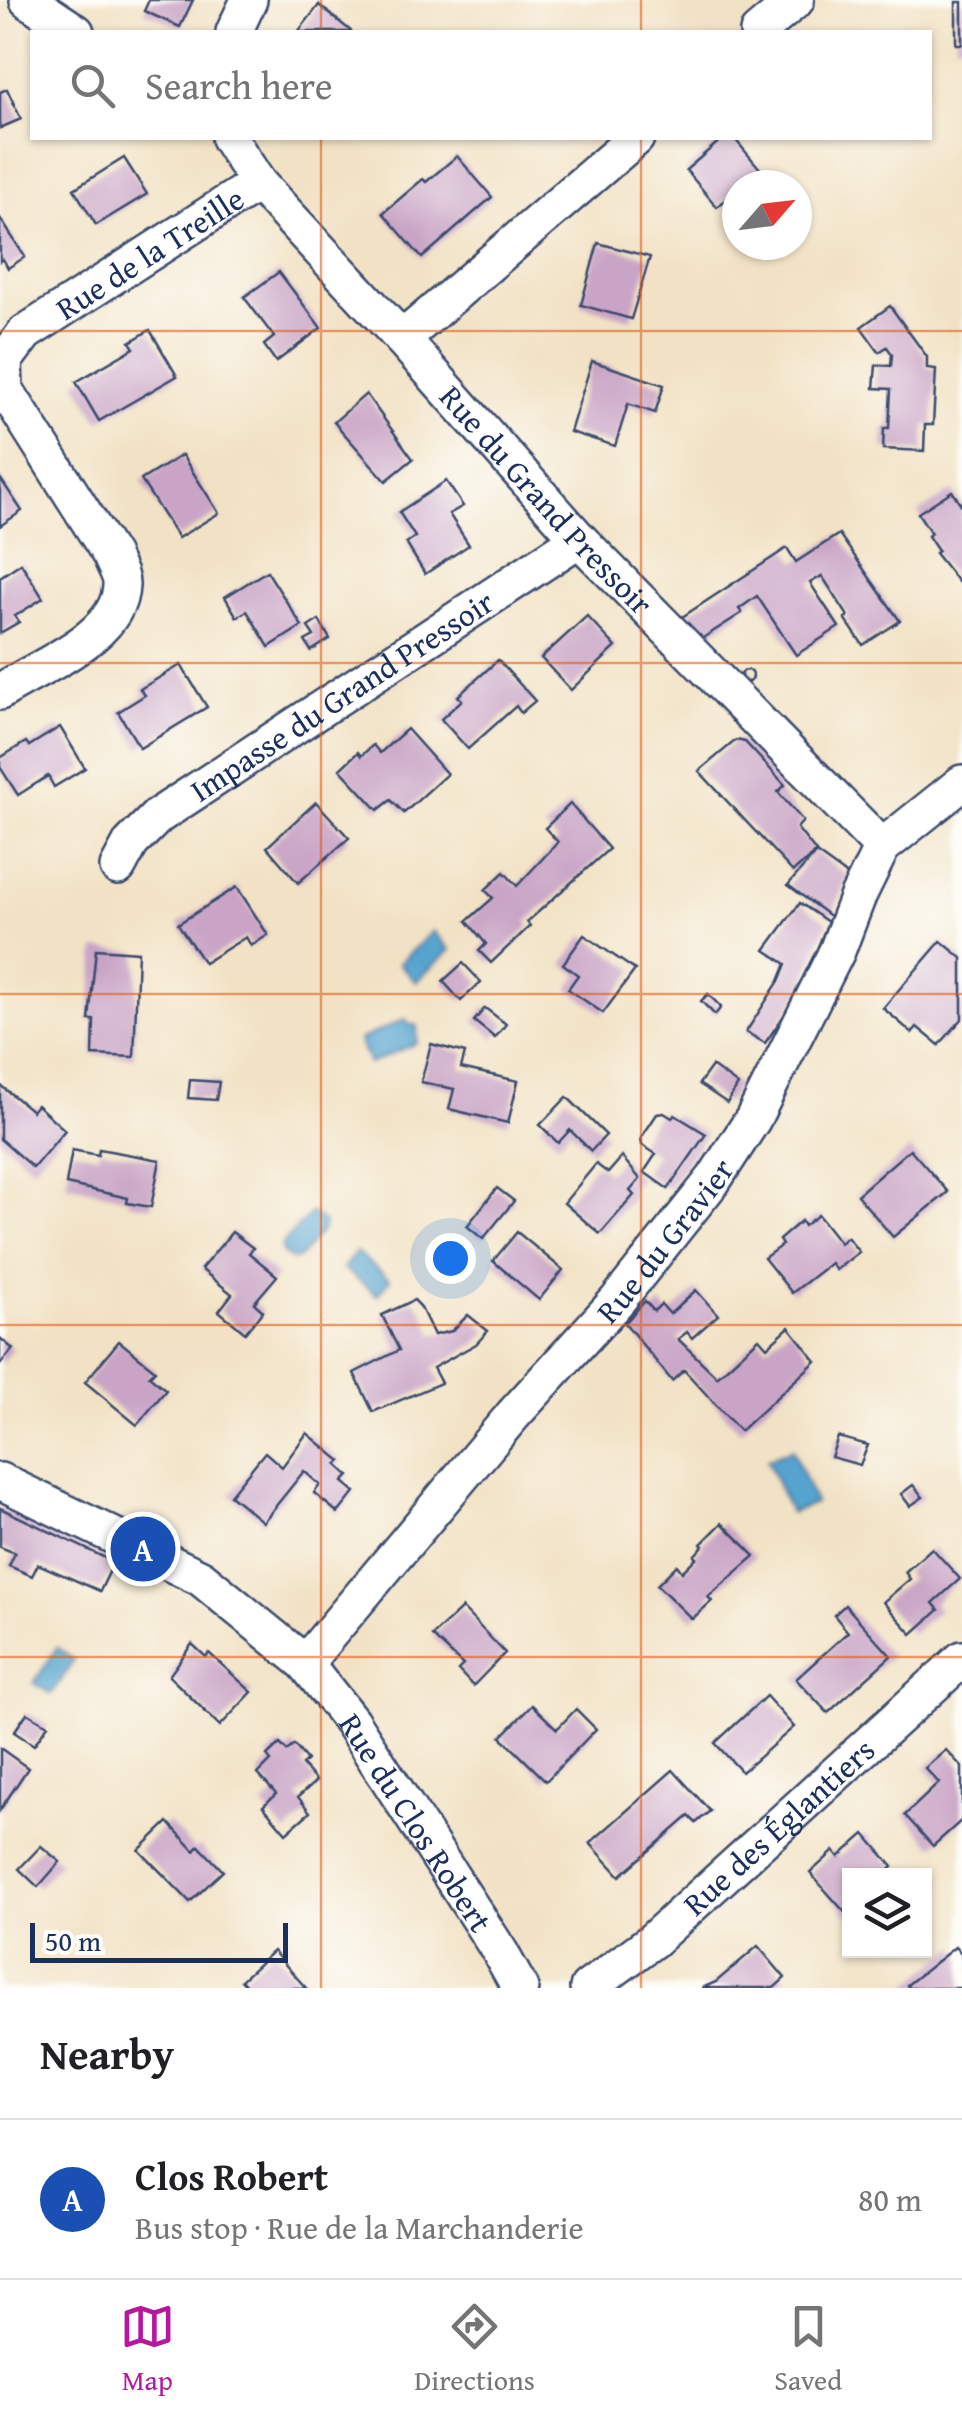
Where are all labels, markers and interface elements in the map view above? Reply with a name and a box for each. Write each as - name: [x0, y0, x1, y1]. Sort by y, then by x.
- search box: [30, 30, 932, 140]
- text: Search here: [145, 57, 333, 113]
- icon: search: [65, 58, 120, 113]
- north arrow: [722, 170, 812, 260]
- street label: Rue de la Treille: [46, 175, 253, 331]
- street label: Rue du Grand Pressoir: [429, 374, 664, 625]
- street label: Impasse du Grand Pressoir: [180, 578, 503, 813]
- street label: Rue du Gravier: [585, 1149, 745, 1333]
- your location: [425, 1233, 476, 1284]
- pin: A: [110, 1512, 176, 1586]
- street label: Rue du Clos Robert: [328, 1703, 504, 1941]
- street label: Rue des Églantiers: [672, 1726, 885, 1926]
- map controls: [842, 1868, 932, 1958]
- button: layers: [842, 1868, 932, 1958]
- scale bar: [30, 1918, 288, 1962]
- text: 50 m: [45, 1920, 101, 1961]
- text: Nearby: [40, 2023, 174, 2084]
- text: Clos Robert: [135, 2148, 328, 2204]
- text: A: [62, 2176, 83, 2223]
- text: 80 m: [858, 2176, 922, 2223]
- text: Bus stop · Rue de la Marchanderie: [135, 2204, 583, 2251]
- tab: Map: [120, 2299, 175, 2400]
- tab: Directions: [414, 2299, 535, 2400]
- tab: Saved: [774, 2299, 842, 2400]

